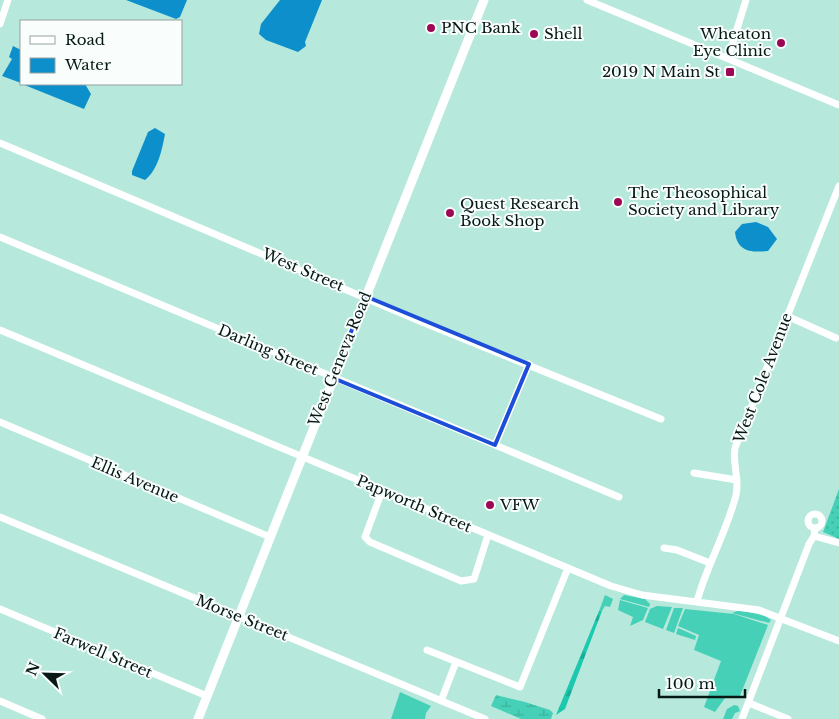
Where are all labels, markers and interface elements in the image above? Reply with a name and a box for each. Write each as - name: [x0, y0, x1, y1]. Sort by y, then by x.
- place label: PNC Bank: [441, 18, 521, 37]
- legend: [20, 20, 182, 85]
- marker: PNC Bank: [425, 22, 437, 34]
- place label: Shell: [544, 24, 582, 43]
- place label: Wheaton Eye Clinic: [693, 24, 771, 60]
- marker: Shell: [528, 28, 540, 40]
- text: Road: [65, 30, 105, 49]
- marker: Wheaton Eye Clinic: [775, 37, 787, 49]
- text: Water: [64, 55, 112, 74]
- place label: 2019 N Main St: [602, 62, 720, 81]
- marker: 2019 N Main St: [724, 66, 736, 78]
- place label: The Theosophical Society and Library: [628, 183, 780, 219]
- place label: Quest Research Book Shop: [460, 194, 579, 230]
- marker: The Theosophical Society and Library: [612, 196, 624, 208]
- marker: Quest Research Book Shop: [444, 207, 456, 219]
- street label: West Street: [259, 243, 347, 295]
- street label: West Geneva Road: [303, 289, 375, 430]
- street label: West Cole Avenue: [729, 310, 796, 447]
- street label: Darling Street: [215, 320, 322, 379]
- street label: Ellis Avenue: [88, 453, 182, 507]
- street label: Papworth Street: [354, 471, 475, 536]
- place label: VFW: [499, 495, 540, 514]
- marker: VFW: [484, 499, 496, 511]
- street label: Morse Street: [193, 590, 291, 645]
- street label: Farwell Street: [51, 623, 156, 682]
- north arrow: [20, 649, 70, 699]
- text: N: [22, 659, 44, 678]
- scale bar: [659, 666, 745, 698]
- text: 100 m: [666, 674, 715, 693]

